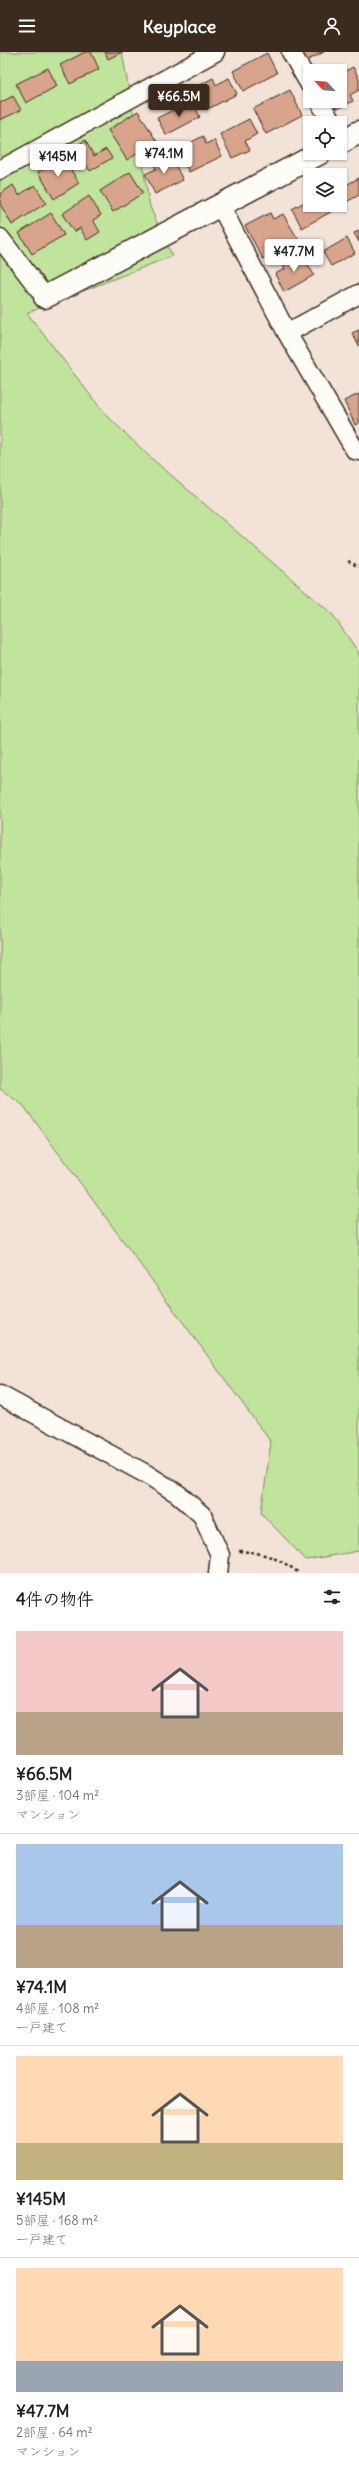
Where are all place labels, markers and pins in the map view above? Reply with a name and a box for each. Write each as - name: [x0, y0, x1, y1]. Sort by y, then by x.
- pin: ¥66.5M: [146, 84, 212, 118]
- pin: ¥74.1M: [131, 141, 197, 175]
- pin: ¥145M: [30, 144, 86, 178]
- pin: ¥47.7M: [261, 239, 327, 273]

